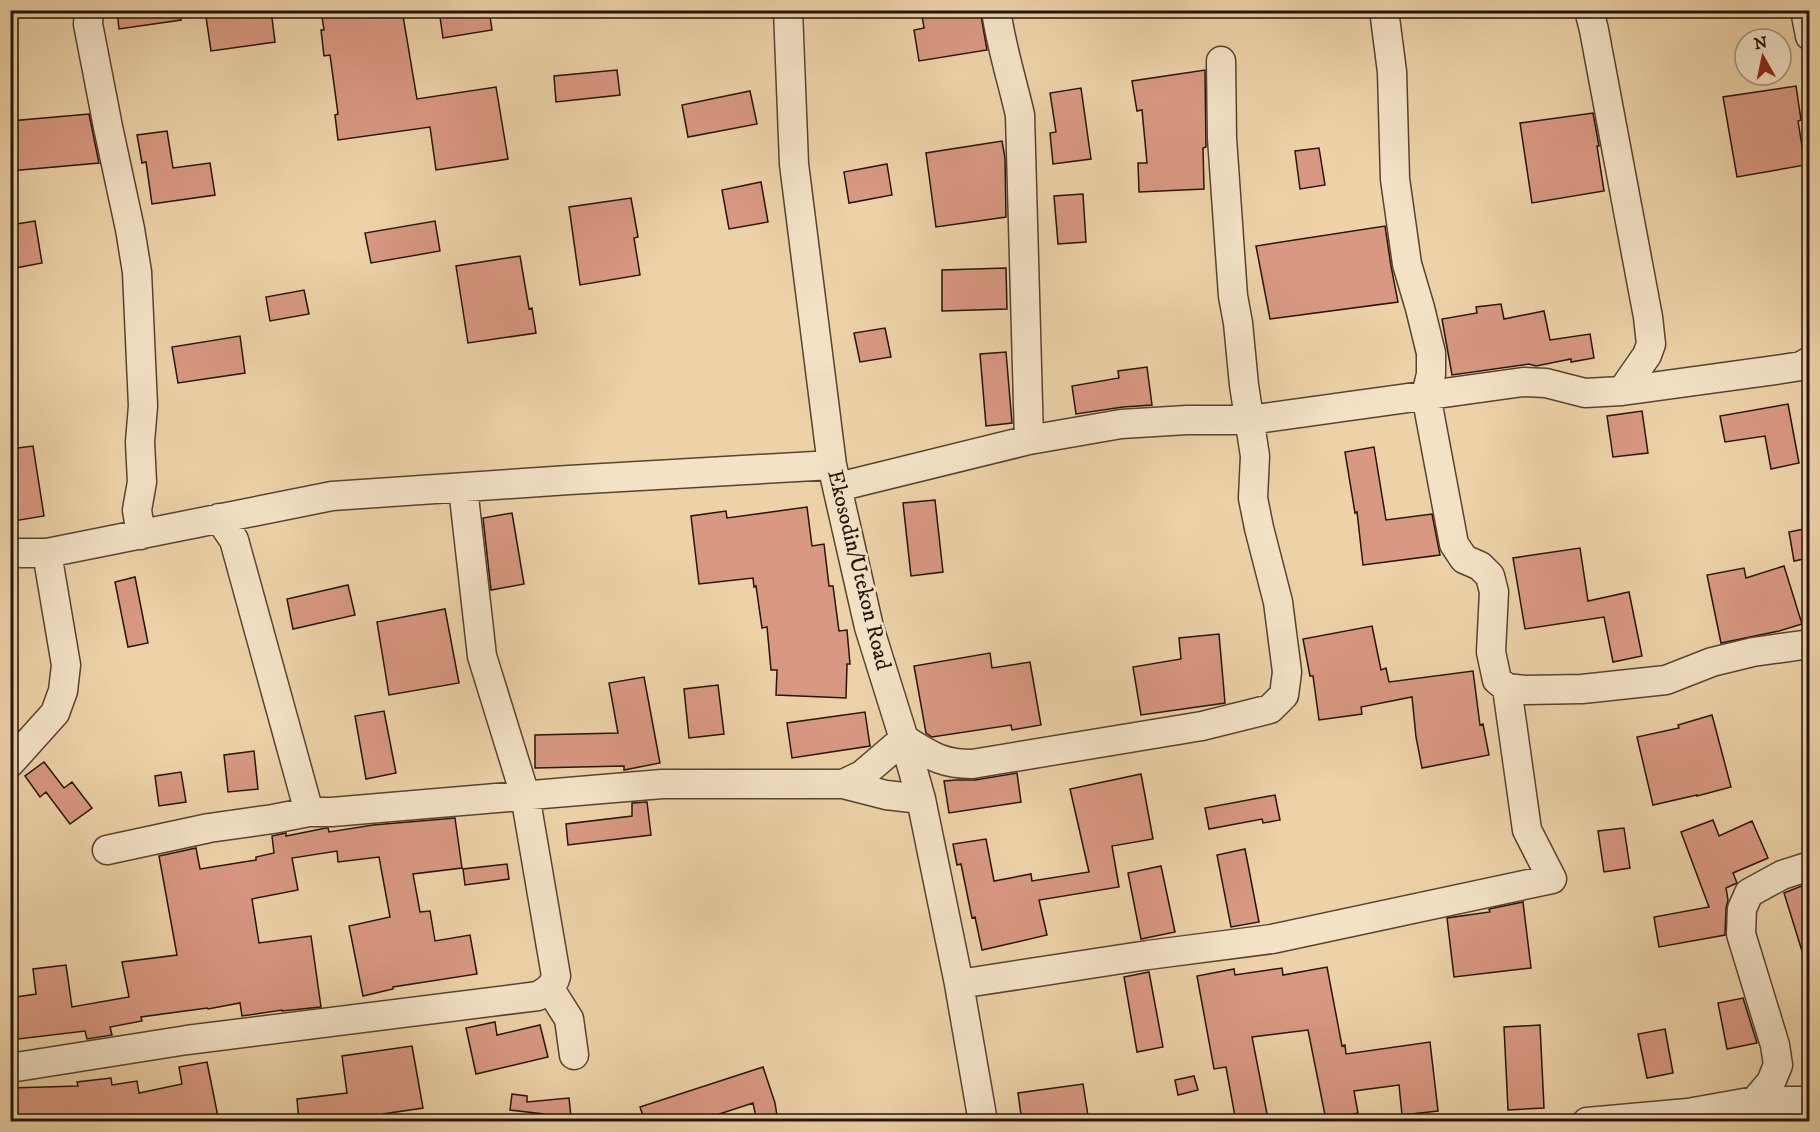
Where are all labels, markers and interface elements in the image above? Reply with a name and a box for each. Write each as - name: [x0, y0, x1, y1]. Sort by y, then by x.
- north arrow: [1733, 27, 1793, 87]
- text: N: [1753, 32, 1769, 54]
- street label: Ekosodin/Utekon Road: [821, 467, 897, 673]

